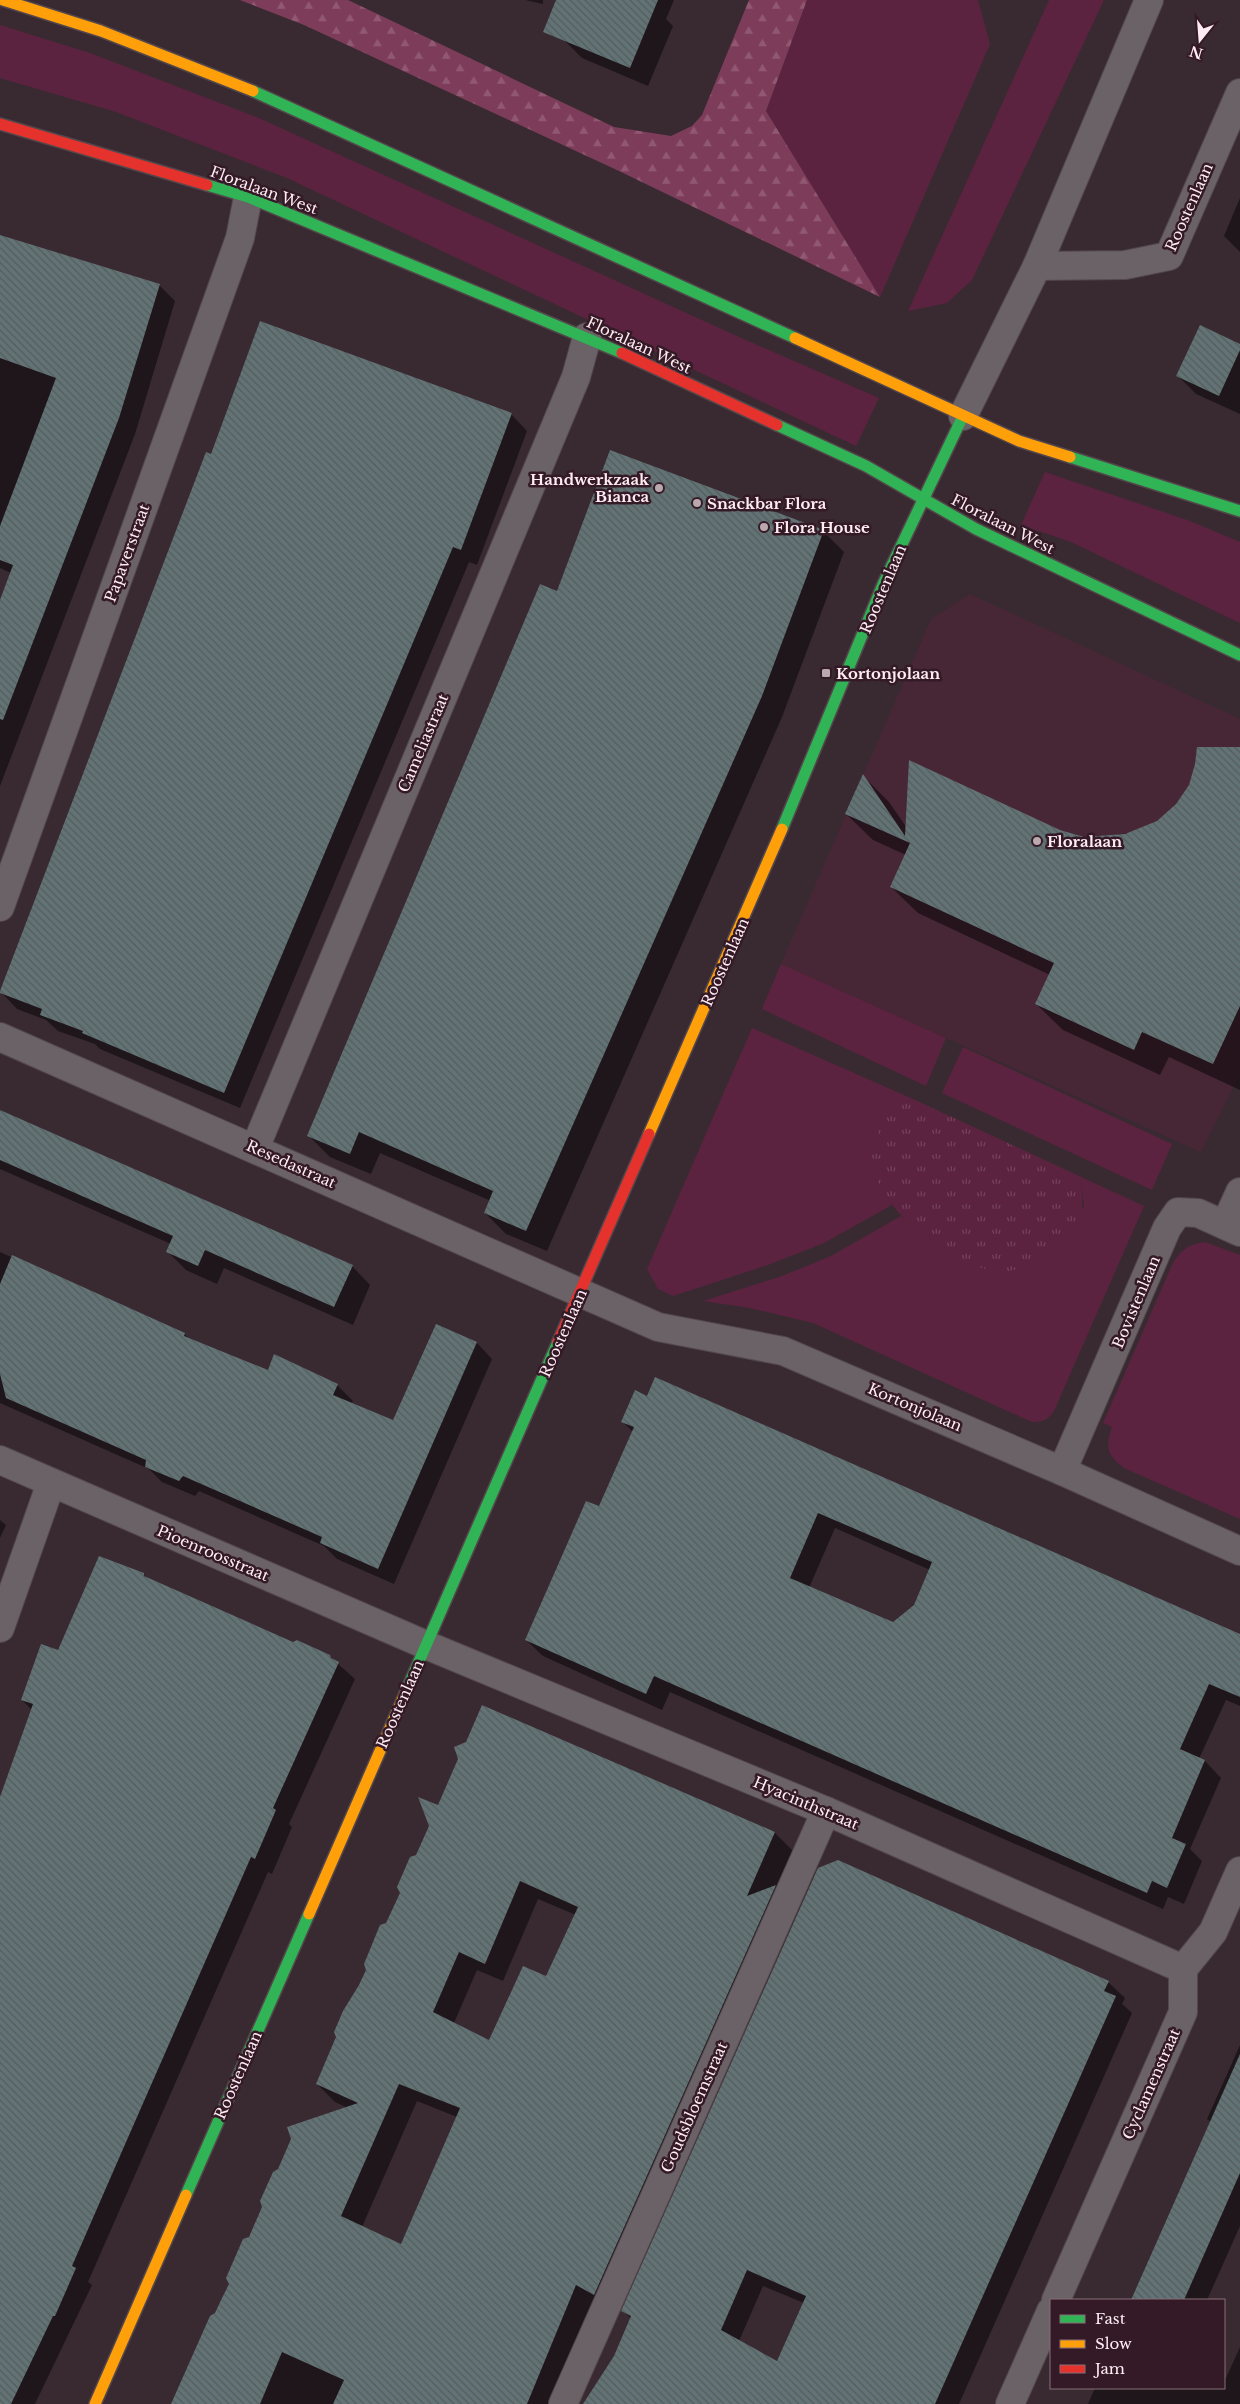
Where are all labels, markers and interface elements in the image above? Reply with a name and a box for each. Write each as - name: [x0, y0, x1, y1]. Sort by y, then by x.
- north arrow: [1175, 15, 1225, 65]
- text: N: [1187, 42, 1205, 63]
- street label: Roostenlaan: [1161, 160, 1217, 254]
- street label: Floralaan West: [208, 162, 321, 218]
- street label: Floralaan West: [584, 312, 695, 378]
- place label: Handwerkzaak Bianca: [530, 470, 650, 506]
- marker: Handwerkzaak Bianca: [653, 482, 665, 494]
- street label: Floralaan West: [948, 490, 1058, 558]
- place label: Snackbar Flora: [707, 494, 827, 513]
- marker: Snackbar Flora: [691, 497, 703, 509]
- street label: Papaverstraat: [100, 501, 154, 605]
- place label: Flora House: [774, 518, 870, 537]
- marker: Flora House: [758, 521, 770, 533]
- street label: Roostenlaan: [856, 542, 910, 636]
- place label: Kortonjolaan: [836, 664, 940, 683]
- marker: Kortonjolaan: [820, 667, 832, 679]
- street label: Cameliastraat: [394, 691, 452, 795]
- place label: Floralaan: [1047, 832, 1122, 851]
- marker: Floralaan: [1031, 835, 1043, 847]
- street label: Roostenlaan: [697, 915, 753, 1009]
- street label: Resedastraat: [243, 1136, 339, 1192]
- street label: Bovistenlaan: [1108, 1253, 1164, 1351]
- street label: Roostenlaan: [535, 1286, 591, 1380]
- street label: Kortonjolaan: [865, 1379, 965, 1435]
- street label: Pioenroosstraat: [154, 1521, 272, 1585]
- street label: Roostenlaan: [372, 1657, 428, 1751]
- street label: Hyacinthstraat: [750, 1772, 862, 1834]
- street label: Cyclamenstraat: [1118, 2025, 1184, 2142]
- street label: Roostenlaan: [210, 2028, 266, 2122]
- street label: Goudsbloemstraat: [657, 2038, 731, 2175]
- legend: [1050, 2299, 1225, 2389]
- text: Fast: [1095, 2309, 1126, 2328]
- text: Slow: [1095, 2334, 1132, 2353]
- text: Jam: [1093, 2359, 1125, 2378]

